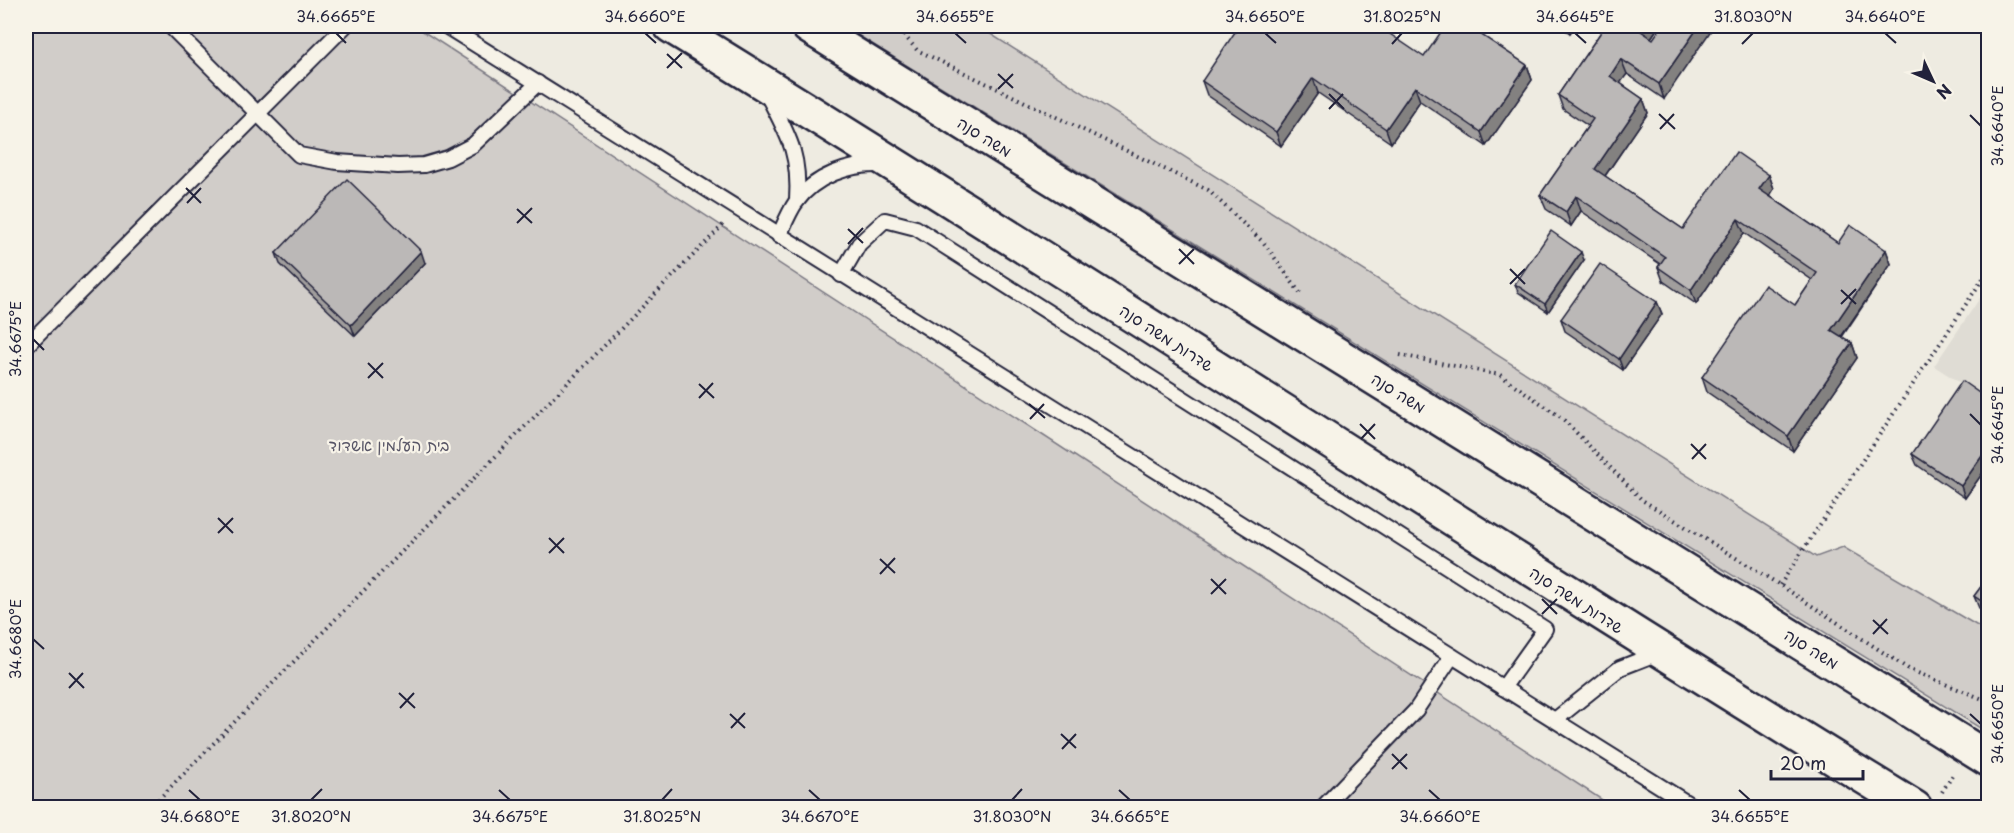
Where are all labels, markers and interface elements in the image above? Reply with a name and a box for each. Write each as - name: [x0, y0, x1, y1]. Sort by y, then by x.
- text: 34.6665°E: [296, 4, 376, 27]
- text: 34.6660°E: [604, 4, 686, 27]
- text: 34.6655°E: [916, 4, 994, 27]
- text: 34.6650°E: [1225, 4, 1305, 27]
- text: 31.8025°N: [1363, 4, 1441, 27]
- text: 34.6645°E: [1536, 4, 1614, 27]
- text: 31.8030°N: [1713, 4, 1793, 27]
- text: 34.6640°E: [1844, 4, 1926, 27]
- north arrow: [1903, 51, 1963, 111]
- text: N: [1931, 79, 1958, 105]
- text: 34.6640°E: [1985, 85, 2008, 167]
- street label: משה סנה: [953, 110, 1017, 162]
- street label: שדרות משה סנה: [1115, 298, 1219, 377]
- text: 34.6675°E: [3, 301, 26, 377]
- street label: משה סנה: [1367, 366, 1431, 418]
- text: 34.6645°E: [1985, 386, 2008, 464]
- park label: בית העלמין אשדוד: [328, 432, 450, 456]
- street label: שדרות משה סנה: [1525, 560, 1629, 639]
- text: 34.6680°E: [3, 599, 26, 679]
- street label: משה סנה: [1780, 622, 1844, 674]
- text: 34.6650°E: [1985, 684, 2008, 764]
- scale bar: [1771, 743, 1862, 781]
- text: 20 m: [1780, 749, 1826, 776]
- text: 34.6680°E: [160, 804, 240, 827]
- text: 31.8020°N: [271, 804, 351, 827]
- text: 34.6675°E: [472, 804, 548, 827]
- text: 31.8025°N: [623, 804, 701, 827]
- text: 34.6670°E: [781, 804, 859, 827]
- text: 31.8030°N: [972, 804, 1052, 827]
- text: 34.6665°E: [1090, 804, 1170, 827]
- text: 34.6660°E: [1399, 804, 1481, 827]
- text: 34.6655°E: [1711, 804, 1789, 827]

